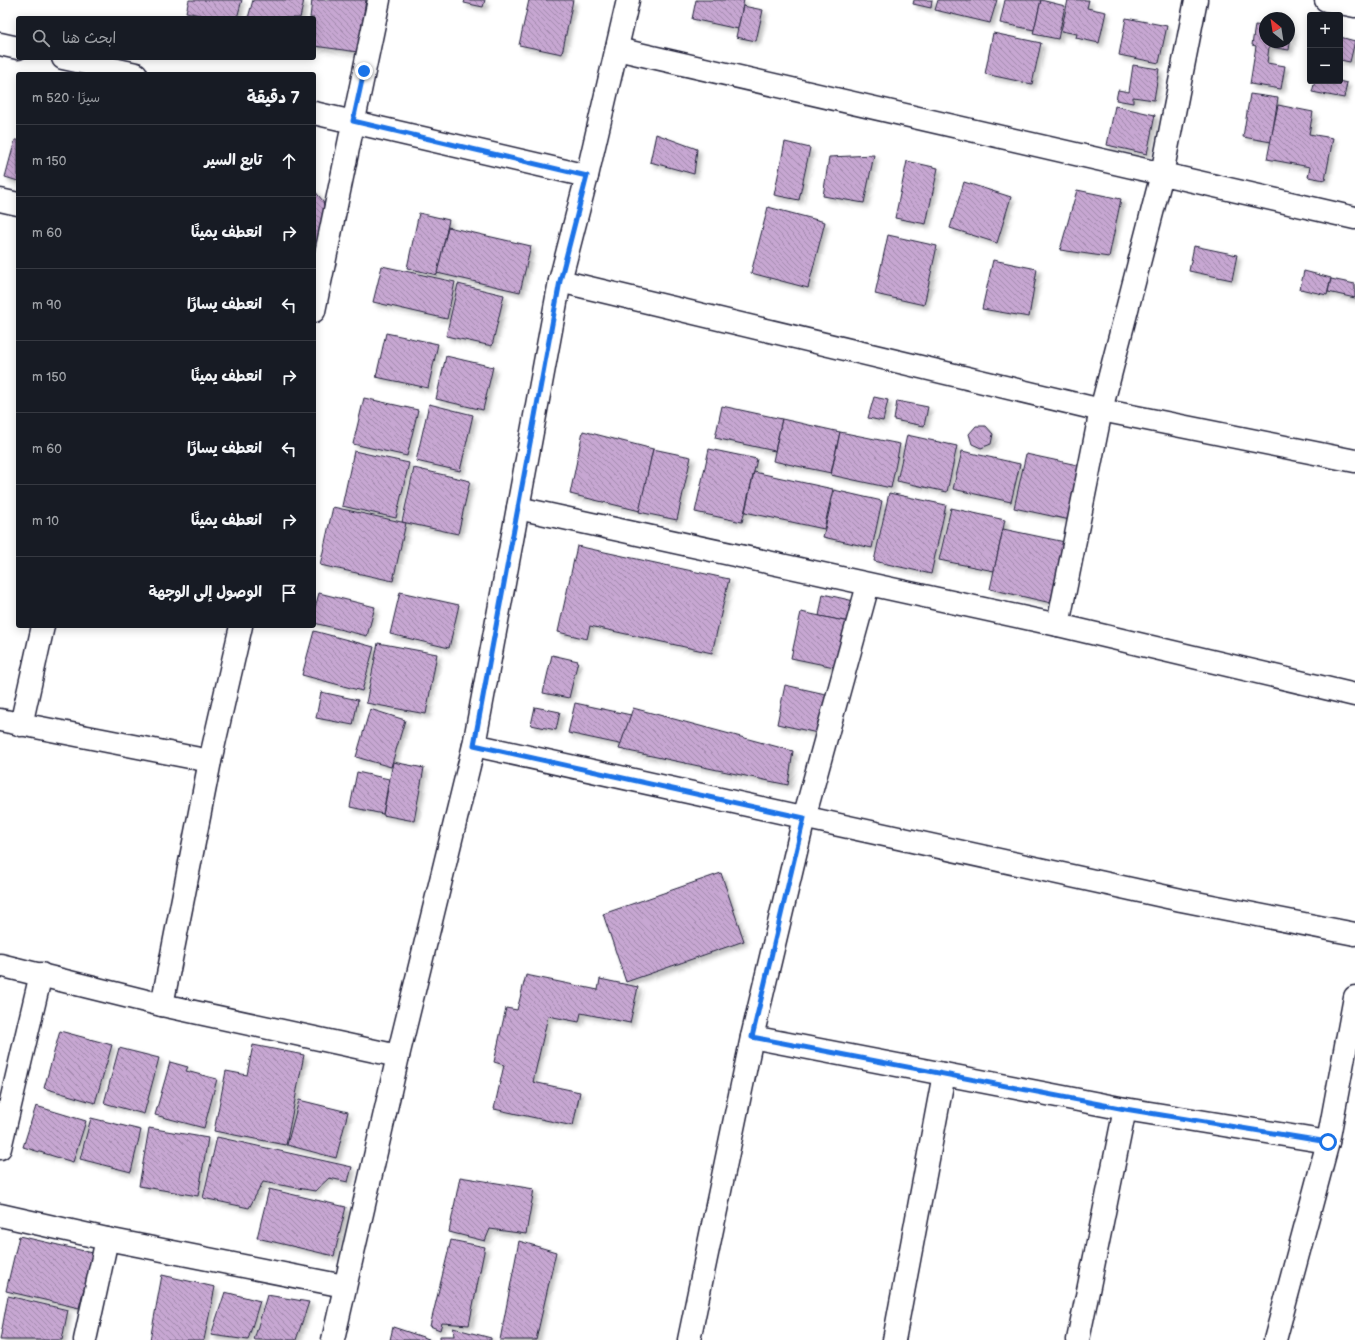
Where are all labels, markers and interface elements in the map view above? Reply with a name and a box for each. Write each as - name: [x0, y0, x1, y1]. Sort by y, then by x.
- north arrow: [1259, 12, 1295, 48]
- map controls: [1307, 12, 1343, 84]
- button: +: [1307, 12, 1343, 48]
- search box: [16, 16, 316, 60]
- icon: search: [30, 27, 52, 49]
- text: ابحث هنا: [62, 29, 116, 48]
- button: −: [1307, 48, 1343, 84]
- route end: [355, 62, 373, 80]
- text: 7 دقيقة: [247, 88, 300, 108]
- text: سيرًا · 520 m: [32, 90, 100, 106]
- icon: ahead: [278, 150, 300, 172]
- text: تابع السير: [204, 151, 262, 170]
- text: 150 m: [32, 153, 66, 169]
- icon: right: [278, 222, 300, 244]
- text: انعطف يمينًا: [191, 223, 262, 242]
- text: 60 m: [32, 225, 62, 241]
- icon: left: [278, 294, 300, 316]
- text: انعطف يسارًا: [187, 295, 262, 314]
- text: 90 m: [32, 297, 61, 313]
- icon: right: [278, 366, 300, 388]
- text: انعطف يمينًا: [191, 367, 262, 386]
- text: 150 m: [32, 369, 66, 385]
- icon: left: [278, 438, 300, 460]
- text: انعطف يسارًا: [187, 439, 262, 458]
- text: 60 m: [32, 441, 62, 457]
- icon: right: [278, 510, 300, 532]
- text: انعطف يمينًا: [191, 511, 262, 530]
- text: 10 m: [32, 513, 59, 529]
- icon: arrive: [278, 582, 300, 604]
- text: الوصول إلى الوجهة: [148, 583, 262, 602]
- route start: [1319, 1133, 1337, 1151]

